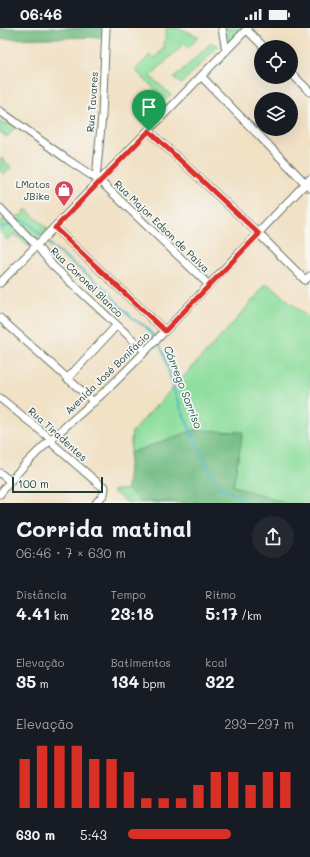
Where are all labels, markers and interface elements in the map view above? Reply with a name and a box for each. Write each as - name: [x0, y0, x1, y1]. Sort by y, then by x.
- text: 06:46: [20, 4, 62, 24]
- map controls: [254, 40, 298, 136]
- button: locate: [254, 40, 298, 84]
- street label: Rua Tavares: [83, 71, 101, 133]
- pin: [132, 90, 166, 131]
- button: layers: [254, 92, 298, 136]
- icon: arrive: [138, 96, 160, 118]
- place label: LMotos JBike: [16, 177, 50, 203]
- street label: Rua Major Edson de Paiva: [111, 177, 213, 275]
- shop icon: LMotos JBike: [53, 179, 75, 207]
- street label: Rua Coronel Blanco: [48, 244, 126, 320]
- street label: Avenida José Bonifácio: [62, 329, 152, 417]
- water label: Córrego Sorriso: [161, 343, 206, 431]
- street label: Rua Tiradentes: [26, 404, 91, 464]
- scale bar: [12, 475, 103, 494]
- text: 100 m: [18, 476, 49, 491]
- text: Corrida matinal: [16, 514, 192, 543]
- button: share: [252, 516, 294, 558]
- text: 06:46 · 7 × 630 m: [16, 544, 126, 561]
- text: Distância: [16, 587, 67, 602]
- text: Tempo: [111, 587, 146, 602]
- text: Ritmo: [205, 587, 236, 602]
- text: 4.41: [16, 602, 50, 624]
- text: 23:18: [111, 602, 154, 624]
- text: 5:17: [205, 602, 238, 624]
- text: km: [50, 608, 68, 623]
- text: /km: [238, 608, 262, 623]
- text: Elevação: [16, 655, 64, 670]
- text: Batimentos: [111, 655, 171, 670]
- text: kcal: [205, 655, 227, 670]
- text: 35: [16, 670, 36, 692]
- text: 134: [111, 670, 139, 692]
- text: 322: [205, 670, 235, 692]
- text: m: [36, 676, 48, 691]
- text: bpm: [139, 676, 165, 691]
- text: Elevação: [16, 715, 73, 732]
- text: 293–297 m: [224, 715, 294, 732]
- text: 630 m: [16, 826, 55, 843]
- text: 5:43: [80, 826, 107, 843]

